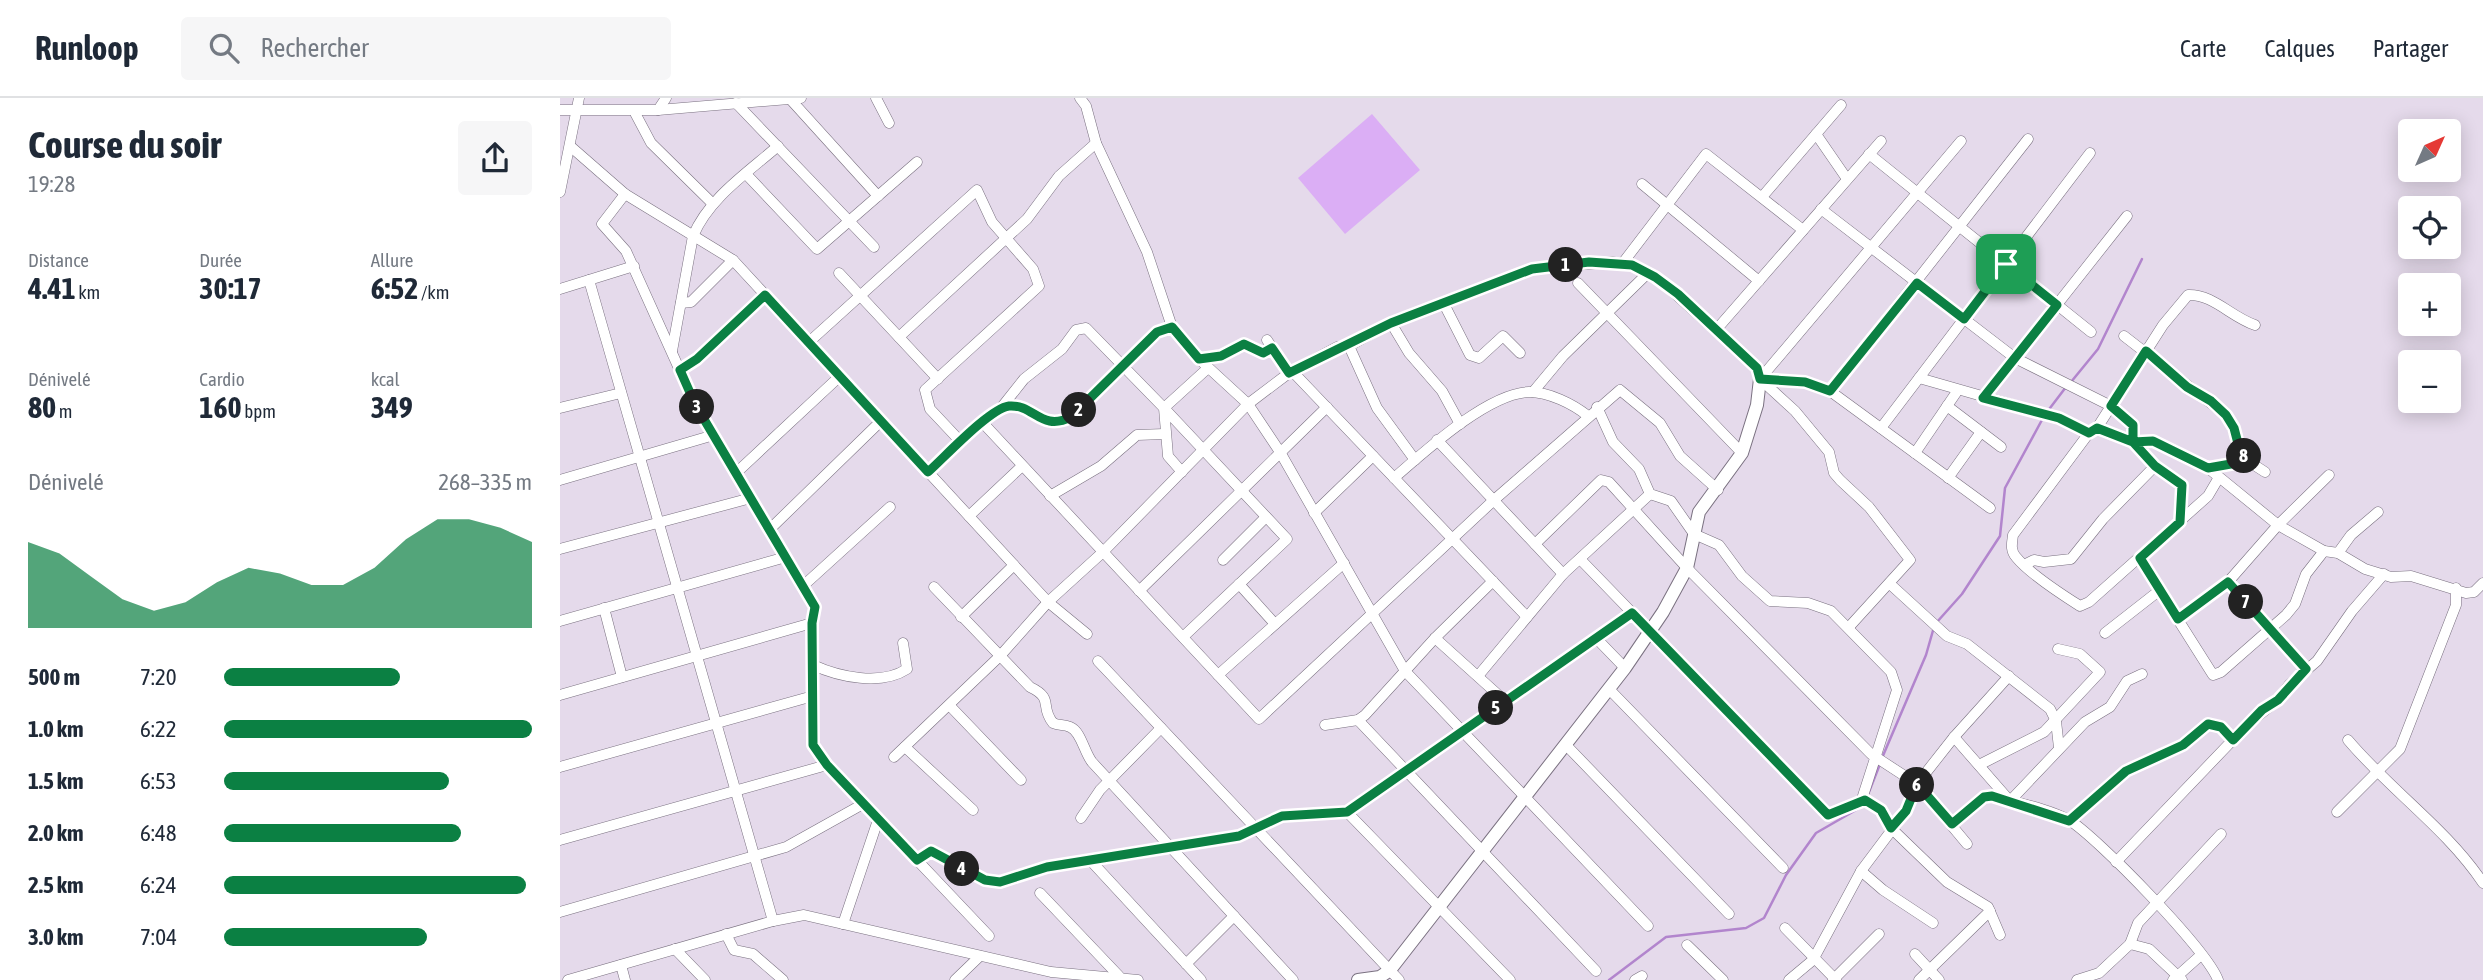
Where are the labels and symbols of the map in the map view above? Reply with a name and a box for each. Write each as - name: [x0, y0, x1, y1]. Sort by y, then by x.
- north arrow: [2398, 119, 2460, 182]
- pin: [1976, 234, 2036, 294]
- pin: 1: [1548, 248, 1584, 282]
- pin: 3: [680, 390, 714, 424]
- pin: 2: [1062, 392, 1096, 428]
- pin: 8: [2226, 438, 2262, 474]
- pin: 7: [2228, 584, 2264, 620]
- pin: 5: [1478, 690, 1514, 726]
- pin: 6: [1900, 768, 1934, 802]
- pin: 4: [944, 852, 980, 886]

